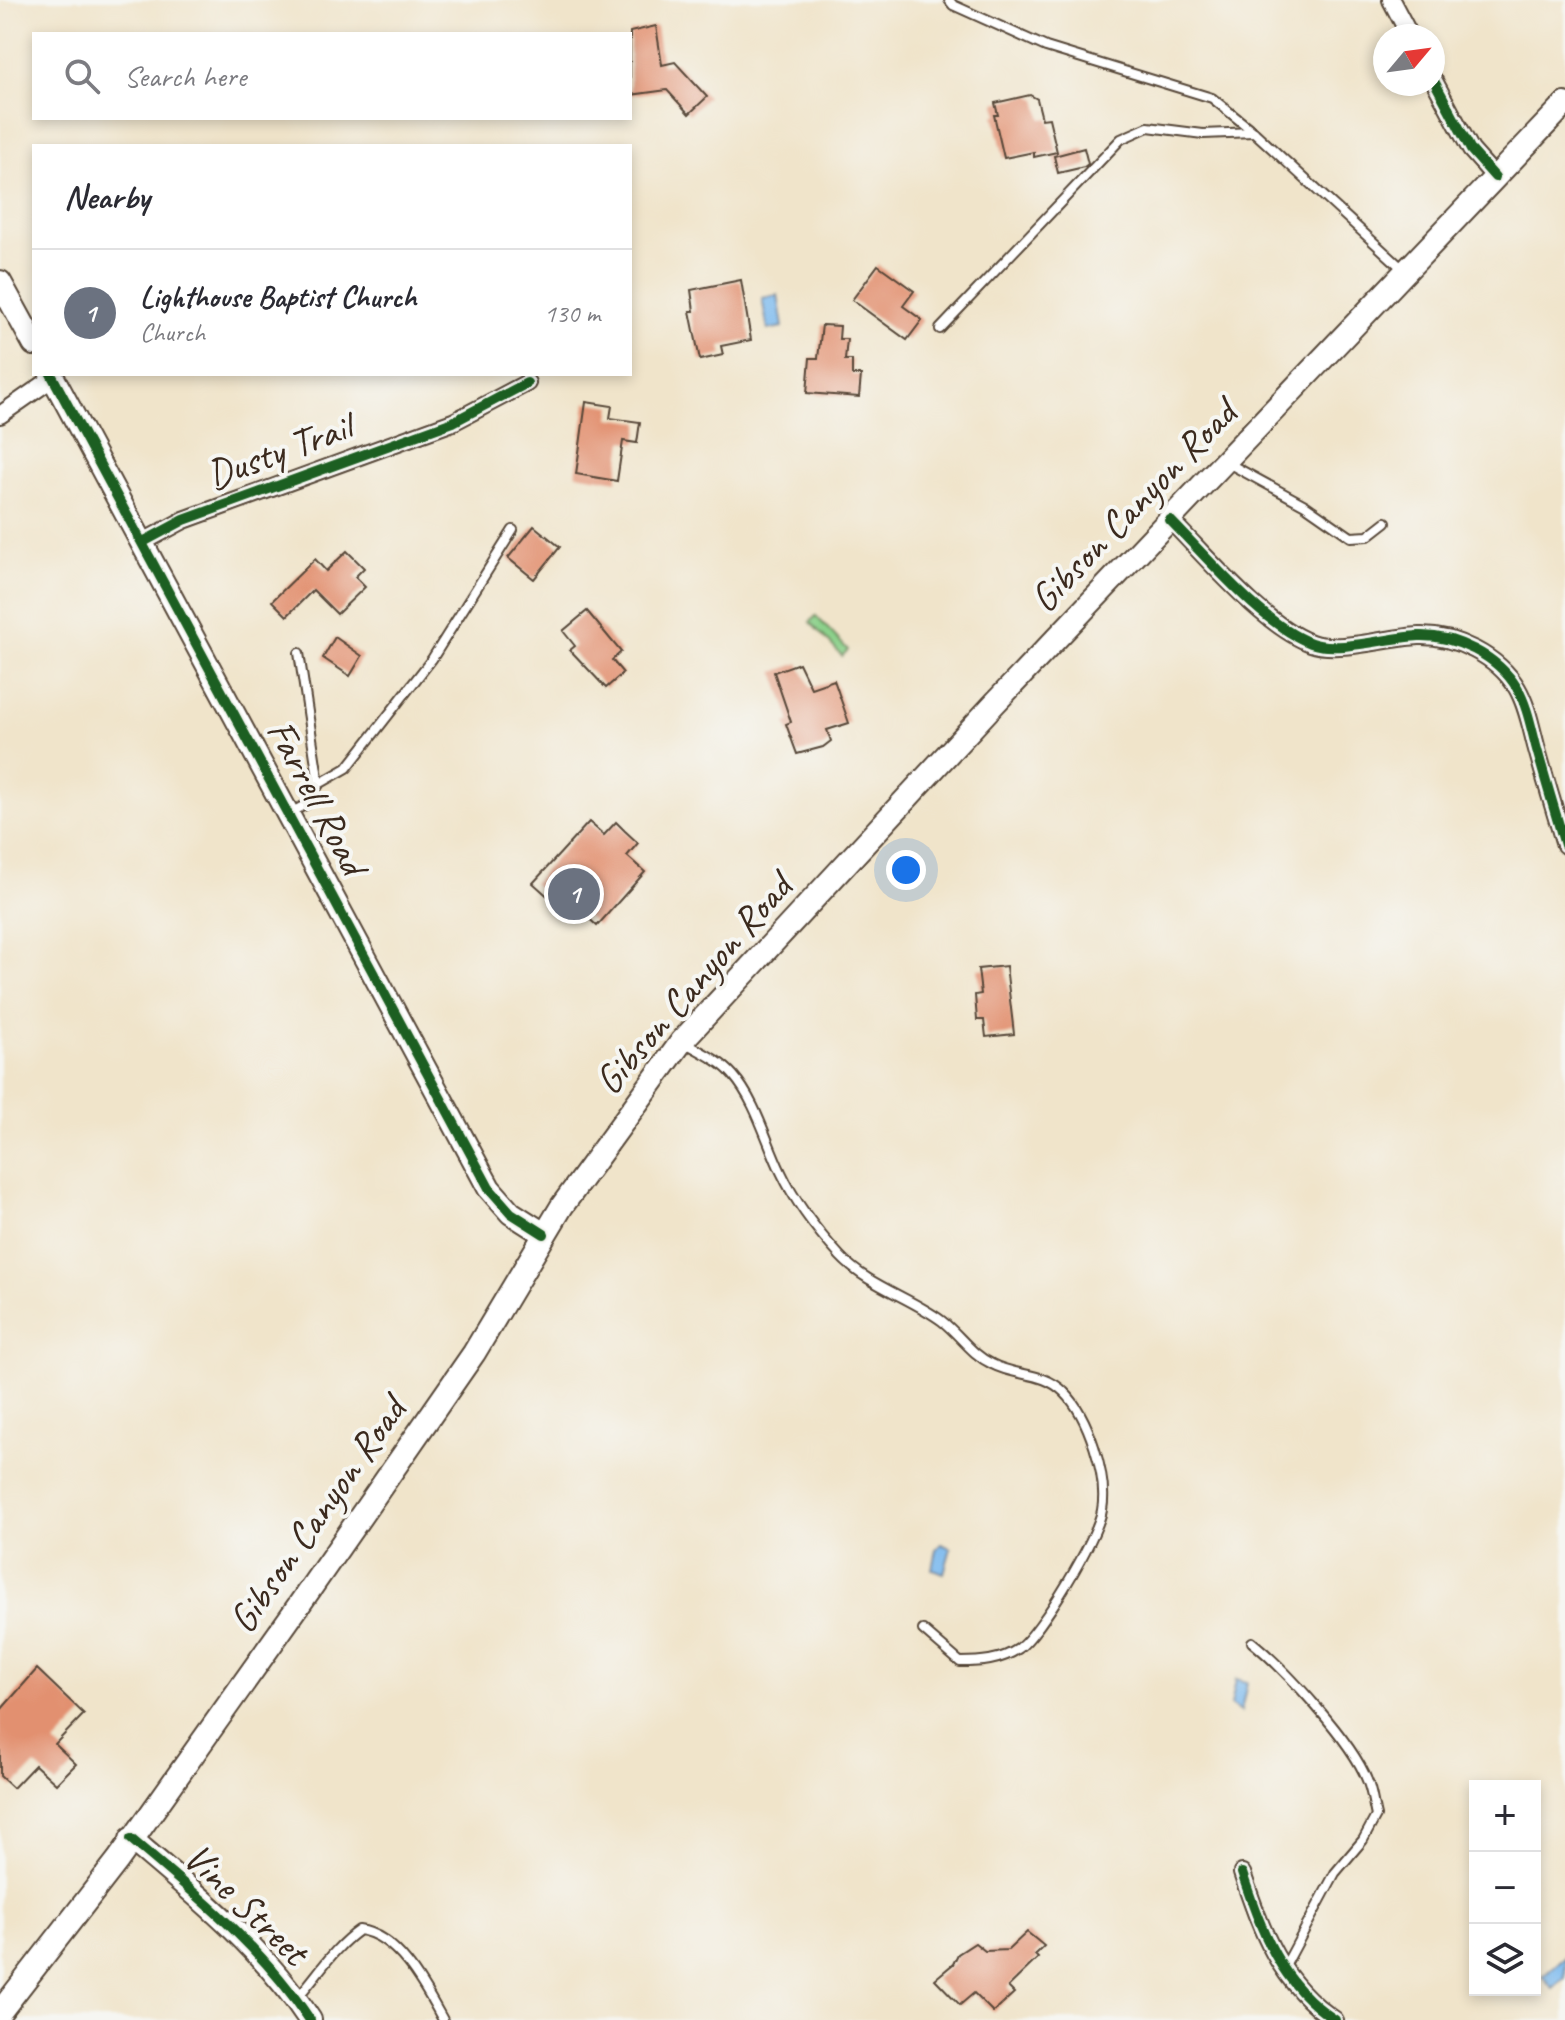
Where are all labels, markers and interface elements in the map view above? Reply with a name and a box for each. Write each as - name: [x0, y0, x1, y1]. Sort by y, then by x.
- north arrow: [1373, 24, 1445, 96]
- search box: [32, 32, 632, 120]
- icon: search: [60, 54, 104, 98]
- text: Search here: [124, 57, 246, 95]
- text: Nearby: [64, 175, 150, 218]
- text: Lighthouse Baptist Church: [140, 278, 417, 316]
- text: 1: [84, 297, 96, 330]
- text: 130 m: [544, 297, 600, 330]
- text: Church: [140, 316, 205, 349]
- street label: Gibson Canyon Road: [1019, 385, 1251, 623]
- street label: Dusty Trail: [200, 400, 364, 500]
- street label: Farrell Road: [256, 711, 381, 888]
- your location: [886, 850, 926, 890]
- street label: Gibson Canyon Road: [584, 859, 807, 1105]
- pin: 1: [548, 864, 600, 924]
- street label: Gibson Canyon Road: [217, 1382, 420, 1642]
- map controls: [1469, 1780, 1541, 1996]
- button: +: [1469, 1780, 1541, 1852]
- street label: Vine Street: [173, 1832, 321, 1978]
- button: −: [1469, 1852, 1541, 1924]
- button: layers: [1469, 1924, 1541, 1996]

